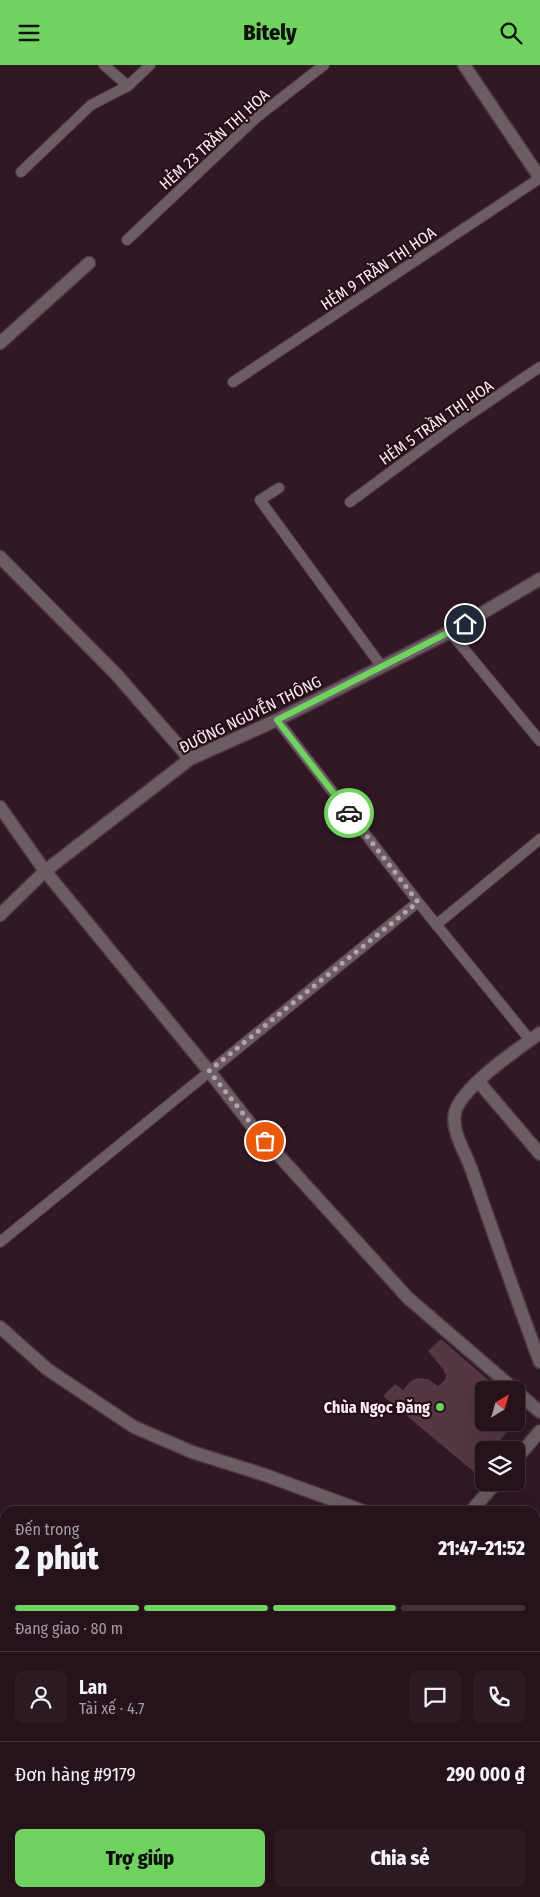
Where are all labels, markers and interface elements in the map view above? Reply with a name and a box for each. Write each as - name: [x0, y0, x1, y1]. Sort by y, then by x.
- icon: menu: [15, 19, 43, 47]
- text: Bitely: [243, 19, 297, 46]
- icon: search: [497, 19, 525, 47]
- street label: HẺM 23 TRẦN THỊ HOA: [154, 83, 274, 194]
- street label: HẺM 9 TRẦN THỊ HOA: [316, 221, 440, 314]
- street label: HẺM 5 TRẦN THỊ HOA: [375, 374, 497, 469]
- pin: [444, 603, 486, 645]
- icon: home: [451, 610, 479, 638]
- street label: ĐƯỜNG NGUYỄN THÔNG: [175, 670, 324, 757]
- courier: [324, 788, 374, 838]
- icon: car: [335, 799, 363, 827]
- pin: [244, 1120, 286, 1162]
- icon: bag: [251, 1127, 279, 1155]
- north arrow: [475, 1381, 525, 1431]
- map controls: [475, 1381, 525, 1491]
- place label: Chùa Ngọc Đăng: [324, 1398, 430, 1417]
- marker: Chùa Ngọc Đăng: [434, 1401, 446, 1413]
- button: layers: [475, 1441, 525, 1491]
- text: Đến trong: [15, 1520, 79, 1539]
- text: 21:47–21:52: [438, 1537, 525, 1560]
- text: 2 phút: [15, 1539, 99, 1577]
- text: Đang giao · 80 m: [15, 1619, 123, 1638]
- button: person: [15, 1671, 67, 1723]
- button: chat: [409, 1671, 461, 1723]
- button: phone: [473, 1671, 525, 1723]
- text: Lan: [79, 1676, 107, 1699]
- text: Tài xế · 4.7: [79, 1699, 145, 1718]
- text: Đơn hàng #9179: [15, 1763, 136, 1786]
- text: 290 000 ₫: [447, 1763, 525, 1786]
- button: Trợ giúp: [15, 1829, 265, 1887]
- button: Chia sẻ: [275, 1829, 525, 1887]

